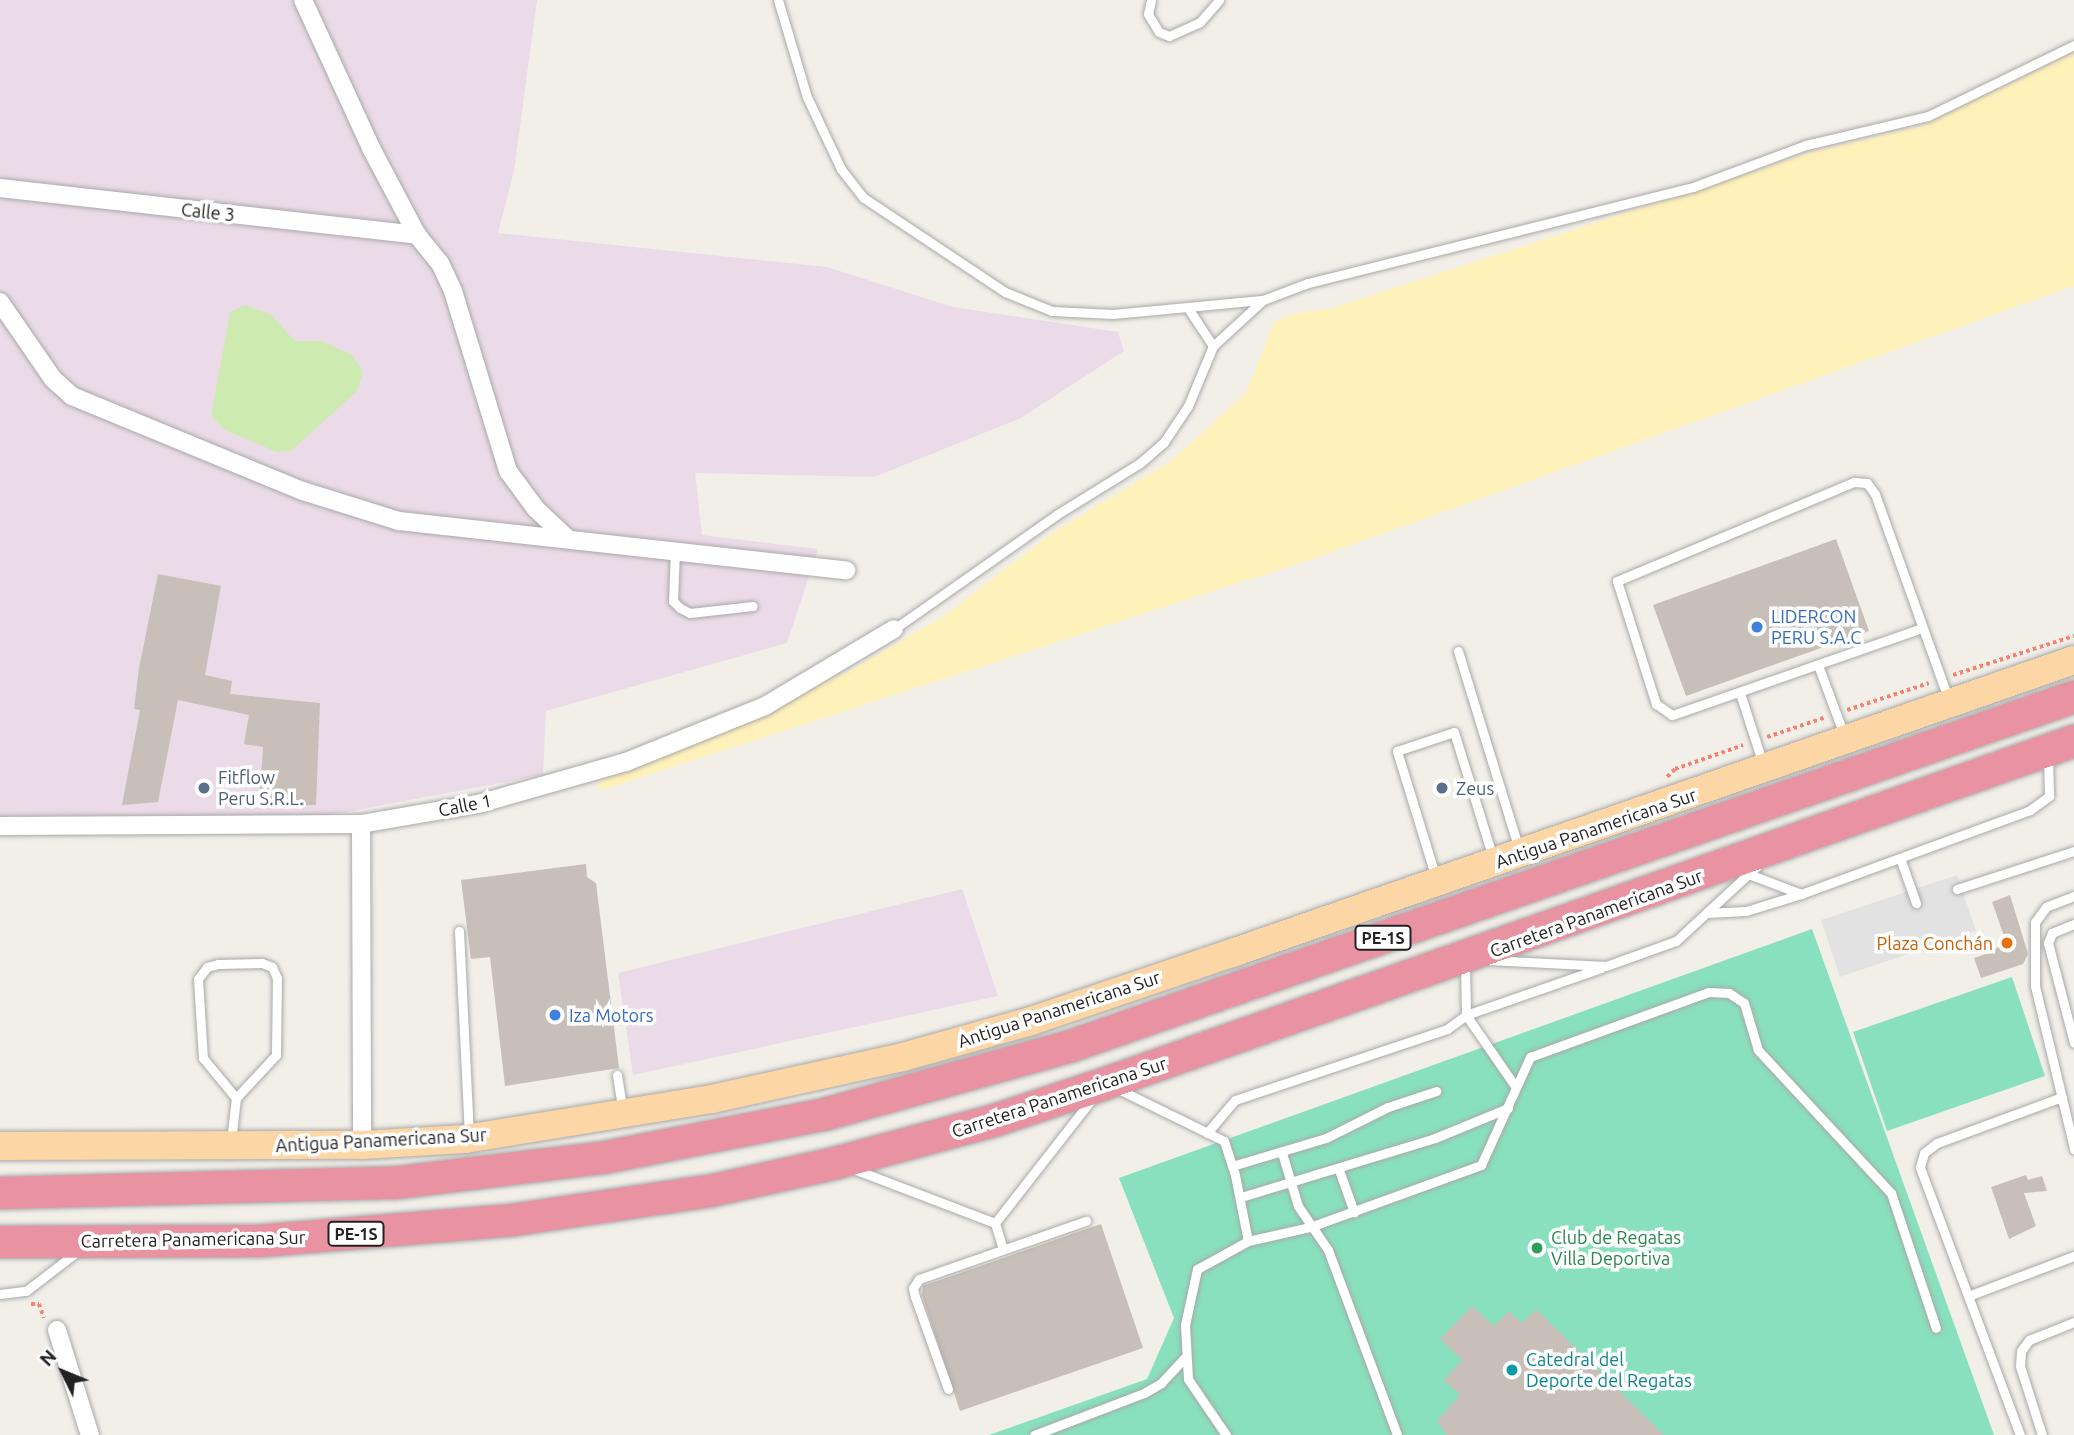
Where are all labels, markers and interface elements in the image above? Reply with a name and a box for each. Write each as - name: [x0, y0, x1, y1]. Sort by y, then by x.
- street label: Calle 3: [180, 198, 236, 226]
- place label: LIDERCON PERU S.A.C: [1771, 606, 1861, 648]
- marker: LIDERCON PERU S.A.C: [1749, 619, 1765, 635]
- place label: Fitflow Peru S.R.L.: [218, 767, 304, 810]
- place label: Zeus: [1456, 777, 1494, 799]
- marker: Fitflow Peru S.R.L.: [196, 780, 212, 796]
- marker: Zeus: [1434, 780, 1450, 796]
- street label: Antigua Panamericana Sur: [1493, 783, 1699, 873]
- street label: Calle 1: [436, 789, 494, 821]
- street label: Carretera Panamericana Sur: [1487, 864, 1705, 962]
- road number: PE-1S: [1353, 926, 1413, 950]
- place label: Plaza Conchán: [1877, 932, 1993, 954]
- marker: Plaza Conchán: [1999, 935, 2015, 951]
- street label: Antigua Panamericana Sur: [955, 966, 1163, 1052]
- place label: Iza Motors: [569, 1004, 654, 1026]
- marker: Iza Motors: [547, 1007, 563, 1023]
- street label: Carretera Panamericana Sur: [949, 1052, 1169, 1142]
- street label: Antigua Panamericana Sur: [275, 1124, 487, 1156]
- road number: PE-1S: [326, 1222, 386, 1246]
- street label: Carretera Panamericana Sur: [80, 1226, 306, 1252]
- place label: Club de Regatas Villa Deportiva: [1551, 1227, 1681, 1270]
- marker: Club de Regatas Villa Deportiva: [1529, 1240, 1545, 1256]
- north arrow: [28, 1337, 98, 1407]
- text: N: [35, 1345, 61, 1370]
- place label: Catedral del Deporte del Regatas: [1526, 1349, 1692, 1392]
- marker: Catedral del Deporte del Regatas: [1504, 1362, 1520, 1378]

